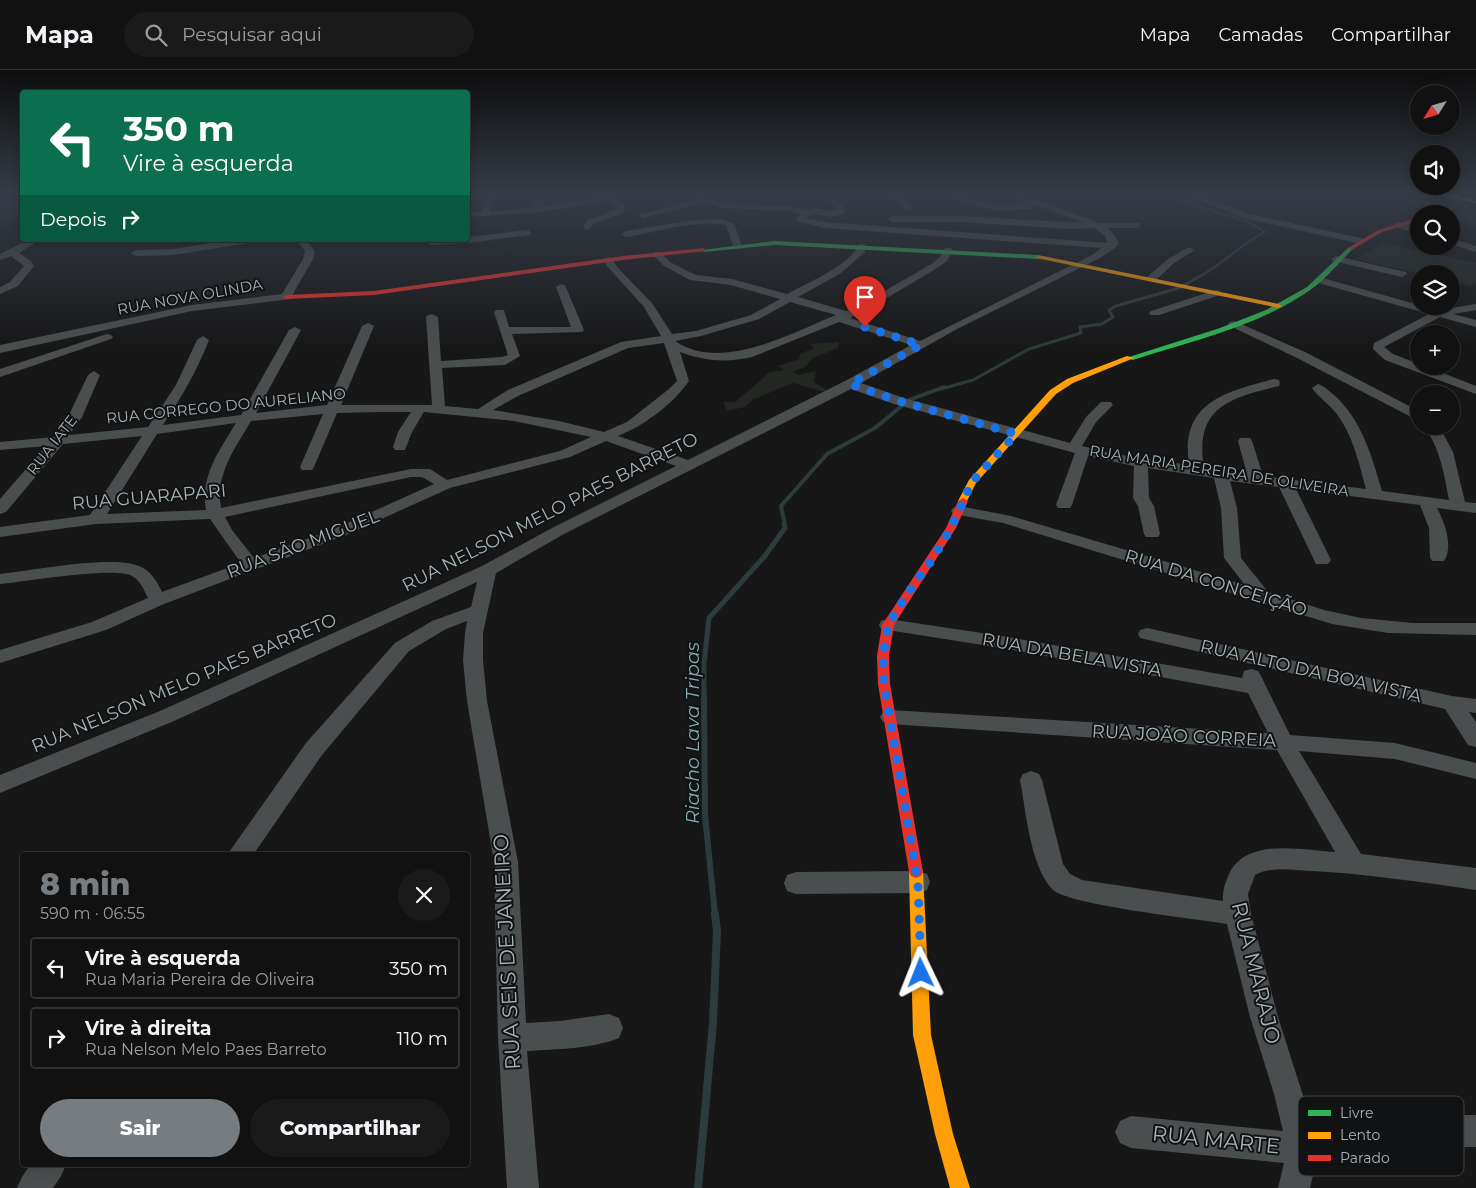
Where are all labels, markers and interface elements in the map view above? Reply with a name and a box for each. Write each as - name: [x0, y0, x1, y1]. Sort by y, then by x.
- search box: [124, 12, 474, 57]
- text: Mapa: [25, 20, 94, 49]
- icon: search: [142, 21, 170, 49]
- text: Pesquisar aqui: [182, 23, 322, 46]
- text: Mapa: [1140, 24, 1190, 46]
- text: Camadas: [1218, 24, 1303, 46]
- text: Compartilhar: [1331, 24, 1451, 46]
- north arrow: [1410, 85, 1460, 135]
- map controls: [1410, 85, 1460, 435]
- text: 350 m: [123, 107, 235, 150]
- icon: left: [40, 110, 105, 175]
- button: sound: [1410, 145, 1460, 195]
- text: Vire à esquerda: [123, 150, 294, 177]
- icon: right: [116, 205, 144, 233]
- button: search: [1410, 205, 1460, 255]
- text: Depois: [40, 208, 106, 231]
- button: layers: [1410, 265, 1460, 315]
- street label: RUA NOVA OLINDA: [116, 274, 264, 319]
- pin: [844, 276, 886, 327]
- icon: arrive: [851, 283, 879, 311]
- button: +: [1410, 325, 1460, 375]
- street label: RUA CORREGO DO AURELIANO: [105, 383, 347, 428]
- button: −: [1410, 385, 1460, 435]
- street label: RUA IATE: [22, 411, 81, 478]
- street label: RUA NELSON MELO PAES BARRETO: [398, 427, 702, 597]
- street label: RUA MARIA PEREIRA DE OLIVEIRA: [1088, 441, 1350, 500]
- street label: RUA GUARAPARI: [71, 479, 227, 515]
- street label: RUA SÃO MIGUEL: [224, 505, 383, 583]
- street label: RUA DA CONCEIÇÃO: [1122, 545, 1310, 621]
- street label: RUA NELSON MELO PAES BARRETO: [28, 609, 340, 757]
- street label: RUA DA BELA VISTA: [980, 628, 1164, 682]
- street label: RUA ALTO DA BOA VISTA: [1198, 635, 1424, 707]
- water label: Riacho Lava Tripas: [681, 642, 704, 824]
- street label: RUA JOÃO CORREIA: [1091, 720, 1277, 752]
- street label: RUA SEIS DE JANEIRO: [488, 833, 525, 1071]
- text: 8 min: [40, 866, 130, 903]
- button: close: [398, 869, 450, 921]
- street label: RUA MARAJO: [1227, 899, 1286, 1047]
- text: 590 m · 06:55: [40, 904, 145, 923]
- position arrow: [894, 946, 946, 998]
- text: Vire à esquerda: [85, 947, 240, 970]
- icon: left: [42, 954, 70, 982]
- text: 350 m: [389, 957, 448, 980]
- text: Rua Maria Pereira de Oliveira: [85, 970, 315, 989]
- text: Vire à direita: [85, 1017, 212, 1040]
- icon: right: [42, 1024, 70, 1052]
- text: 110 m: [397, 1027, 448, 1050]
- text: Rua Nelson Melo Paes Barreto: [85, 1040, 327, 1059]
- legend: [1298, 1096, 1464, 1176]
- button: Sair: [40, 1099, 240, 1157]
- button: Compartilhar: [250, 1099, 450, 1157]
- text: Livre: [1340, 1104, 1374, 1122]
- street label: RUA MARTE: [1151, 1120, 1281, 1159]
- text: Lento: [1340, 1126, 1380, 1144]
- text: Parado: [1340, 1149, 1390, 1167]

